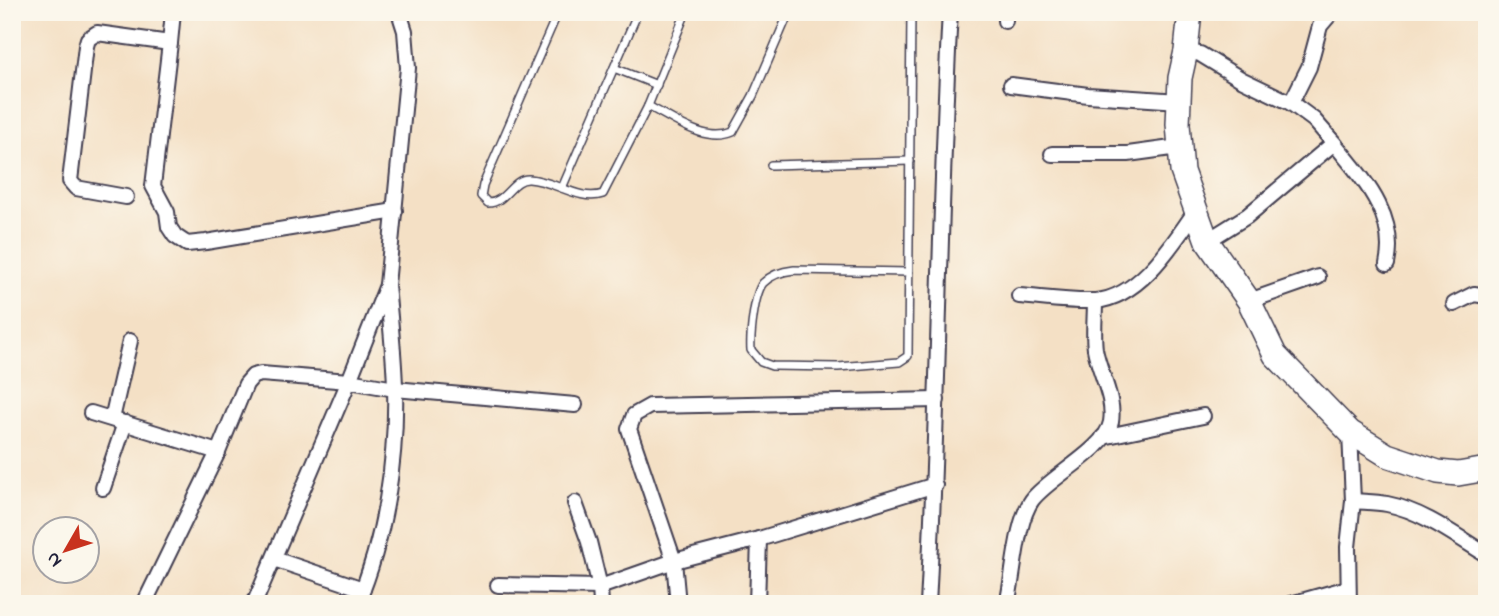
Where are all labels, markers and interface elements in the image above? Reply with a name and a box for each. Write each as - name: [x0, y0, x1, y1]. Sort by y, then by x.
- north arrow: [32, 514, 102, 584]
- text: N: [40, 546, 69, 573]

